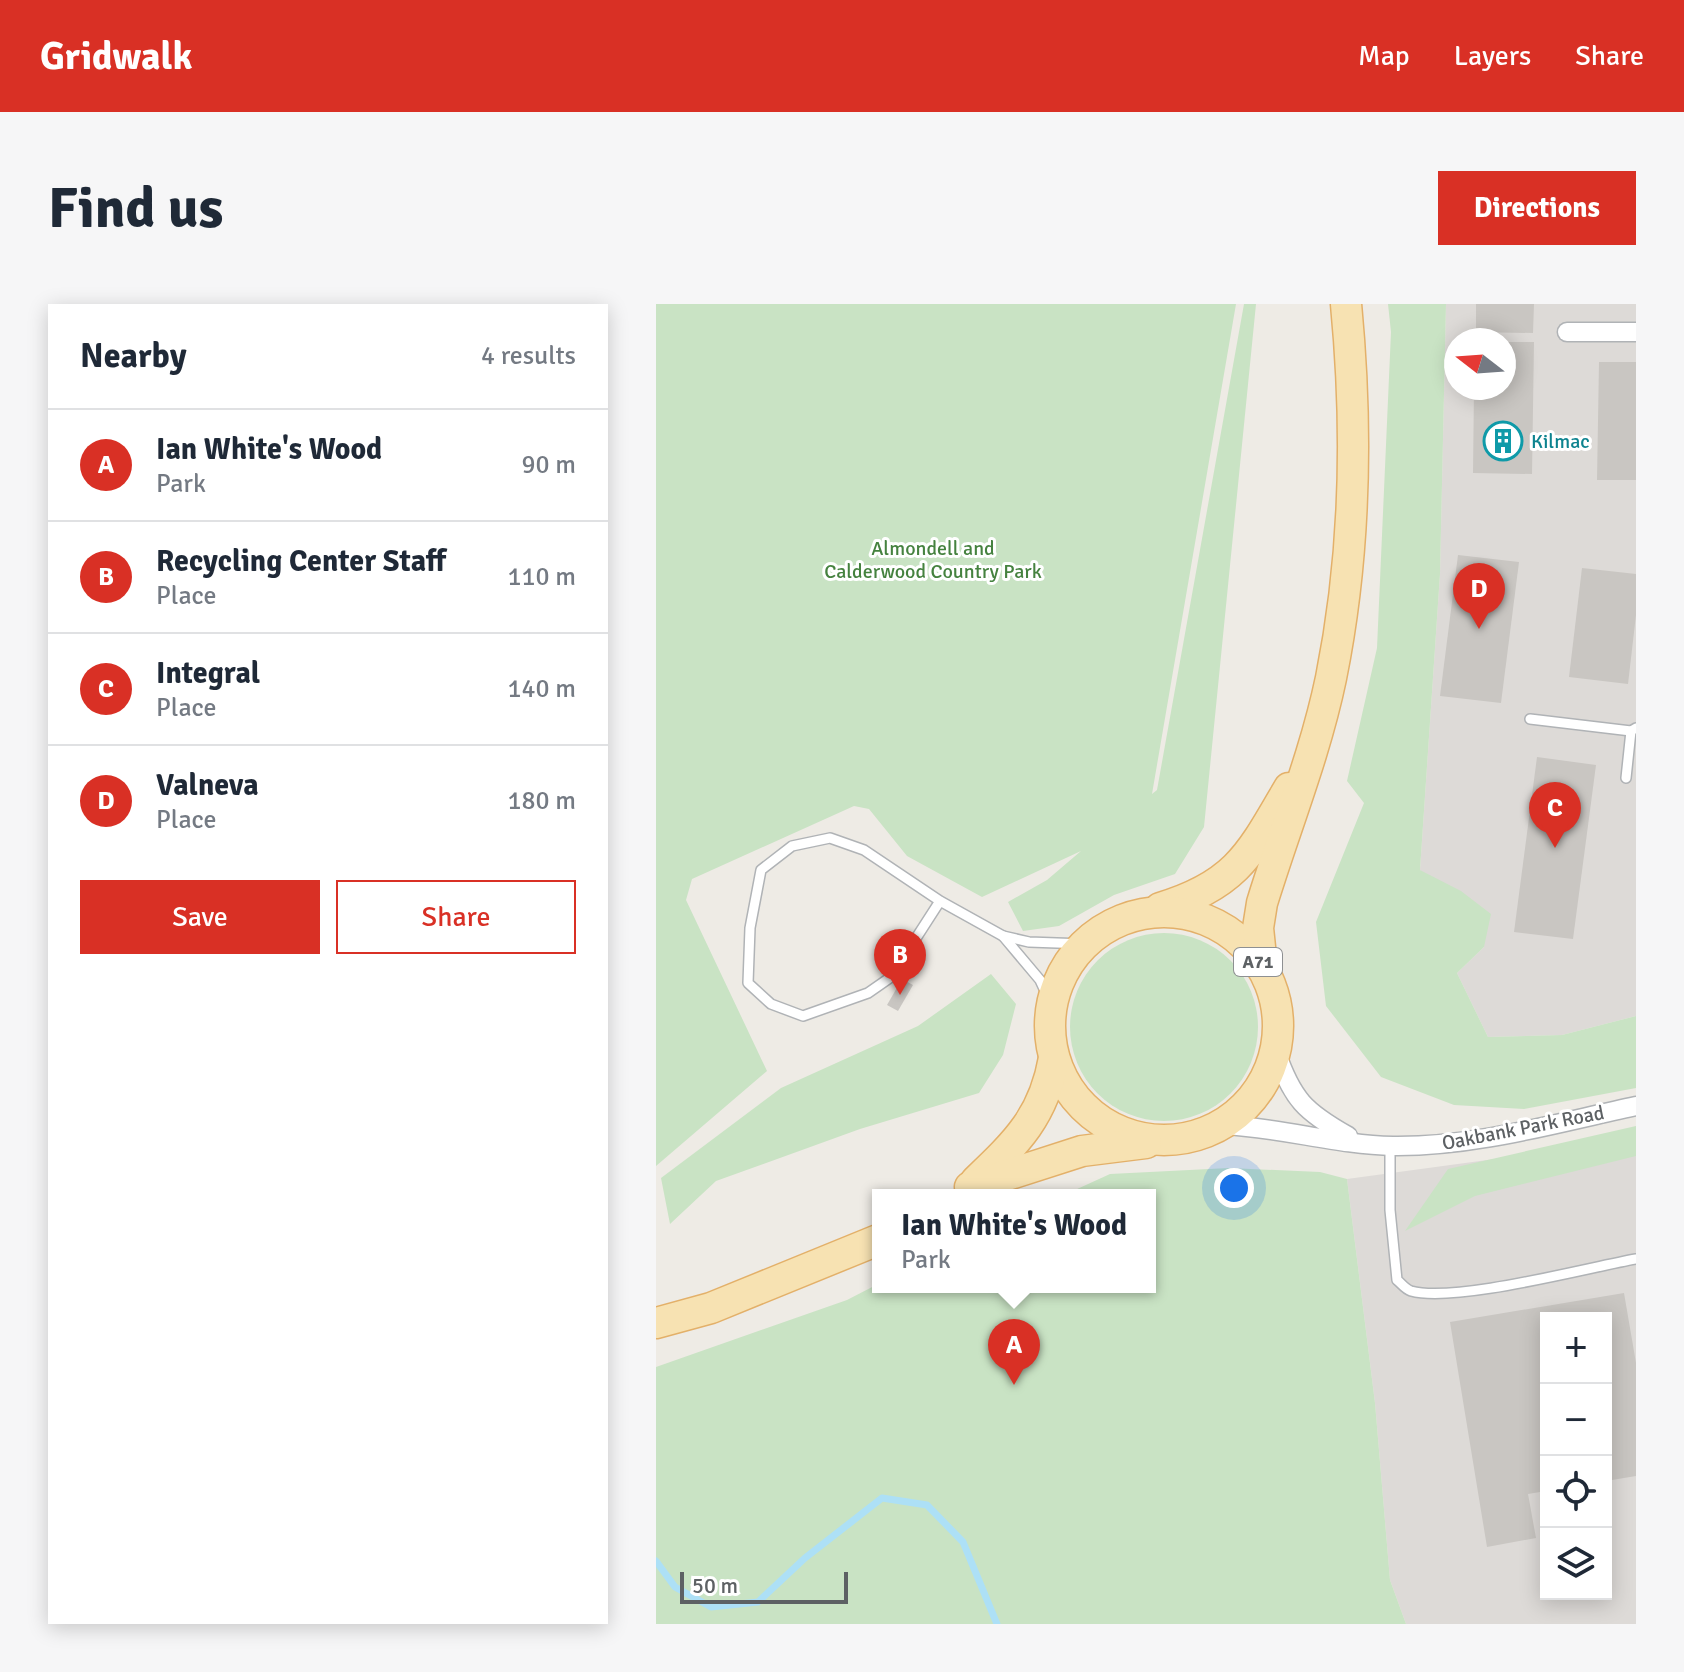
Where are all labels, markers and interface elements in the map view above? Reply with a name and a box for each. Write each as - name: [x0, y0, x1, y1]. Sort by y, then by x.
- text: Gridwalk: [40, 33, 192, 80]
- text: Map: [1358, 39, 1410, 73]
- text: Layers: [1454, 39, 1531, 73]
- text: Share: [1575, 39, 1644, 73]
- button: Directions: [1438, 171, 1636, 245]
- text: Find us: [48, 174, 223, 243]
- north arrow: [1444, 328, 1516, 400]
- text: Nearby: [80, 335, 187, 377]
- text: 4 results: [481, 340, 576, 372]
- building icon: Kilmac: [1482, 420, 1524, 462]
- place label: Kilmac: [1531, 429, 1590, 454]
- text: Ian White's Wood: [156, 431, 382, 468]
- text: A: [98, 449, 114, 481]
- text: 90 m: [521, 449, 576, 481]
- text: Park: [156, 468, 206, 500]
- park label: Almondell and Calderwood Country Park: [824, 536, 1042, 584]
- text: Recycling Center Staff: [156, 543, 446, 580]
- text: B: [98, 561, 114, 593]
- text: 110 m: [507, 561, 576, 593]
- pin: D: [1453, 563, 1505, 629]
- text: Place: [156, 580, 217, 612]
- text: Integral: [156, 655, 260, 692]
- text: C: [98, 673, 114, 705]
- text: 140 m: [507, 673, 576, 705]
- text: Place: [156, 692, 217, 724]
- text: Valneva: [156, 767, 259, 804]
- pin: C: [1529, 782, 1581, 848]
- text: D: [97, 785, 115, 817]
- text: 180 m: [507, 785, 576, 817]
- text: Place: [156, 804, 217, 836]
- button: Save: [80, 880, 320, 954]
- button: Share: [336, 880, 576, 954]
- pin: B: [874, 929, 926, 995]
- road number: A71: [1234, 948, 1282, 976]
- street label: Oakbank Park Road: [1440, 1100, 1606, 1156]
- your location: [1214, 1168, 1254, 1208]
- popup: [872, 1189, 1156, 1293]
- text: Ian White's Wood: [901, 1207, 1127, 1244]
- text: Park: [901, 1244, 951, 1276]
- map controls: [1540, 1312, 1612, 1600]
- button: +: [1540, 1312, 1612, 1384]
- pin: A: [988, 1319, 1040, 1385]
- button: −: [1540, 1384, 1612, 1456]
- button: locate: [1540, 1456, 1612, 1528]
- button: layers: [1540, 1528, 1612, 1600]
- scale bar: [680, 1568, 848, 1604]
- text: 50 m: [692, 1572, 738, 1599]

